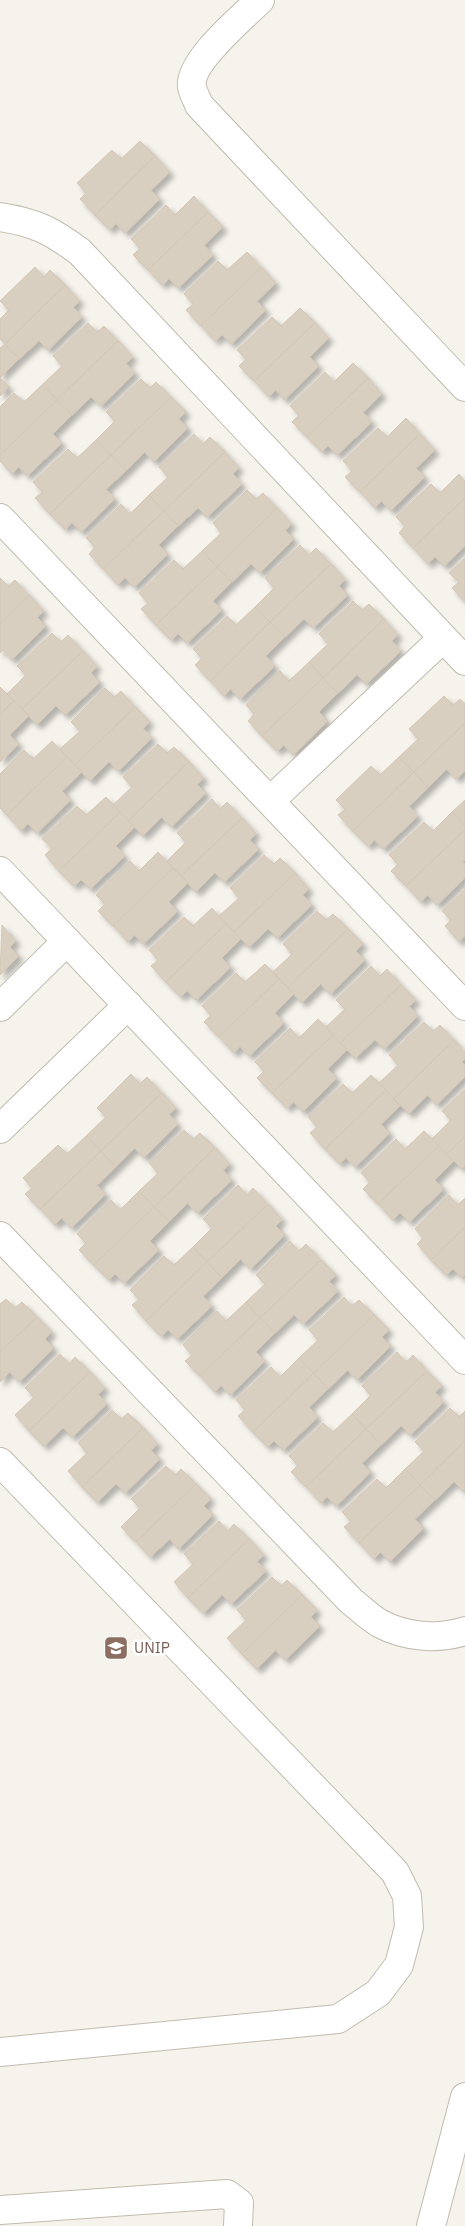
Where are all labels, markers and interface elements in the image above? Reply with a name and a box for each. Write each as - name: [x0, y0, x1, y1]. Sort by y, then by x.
- school or university icon: UNIP: [103, 1635, 129, 1661]
- place label: UNIP: [134, 1638, 170, 1657]

